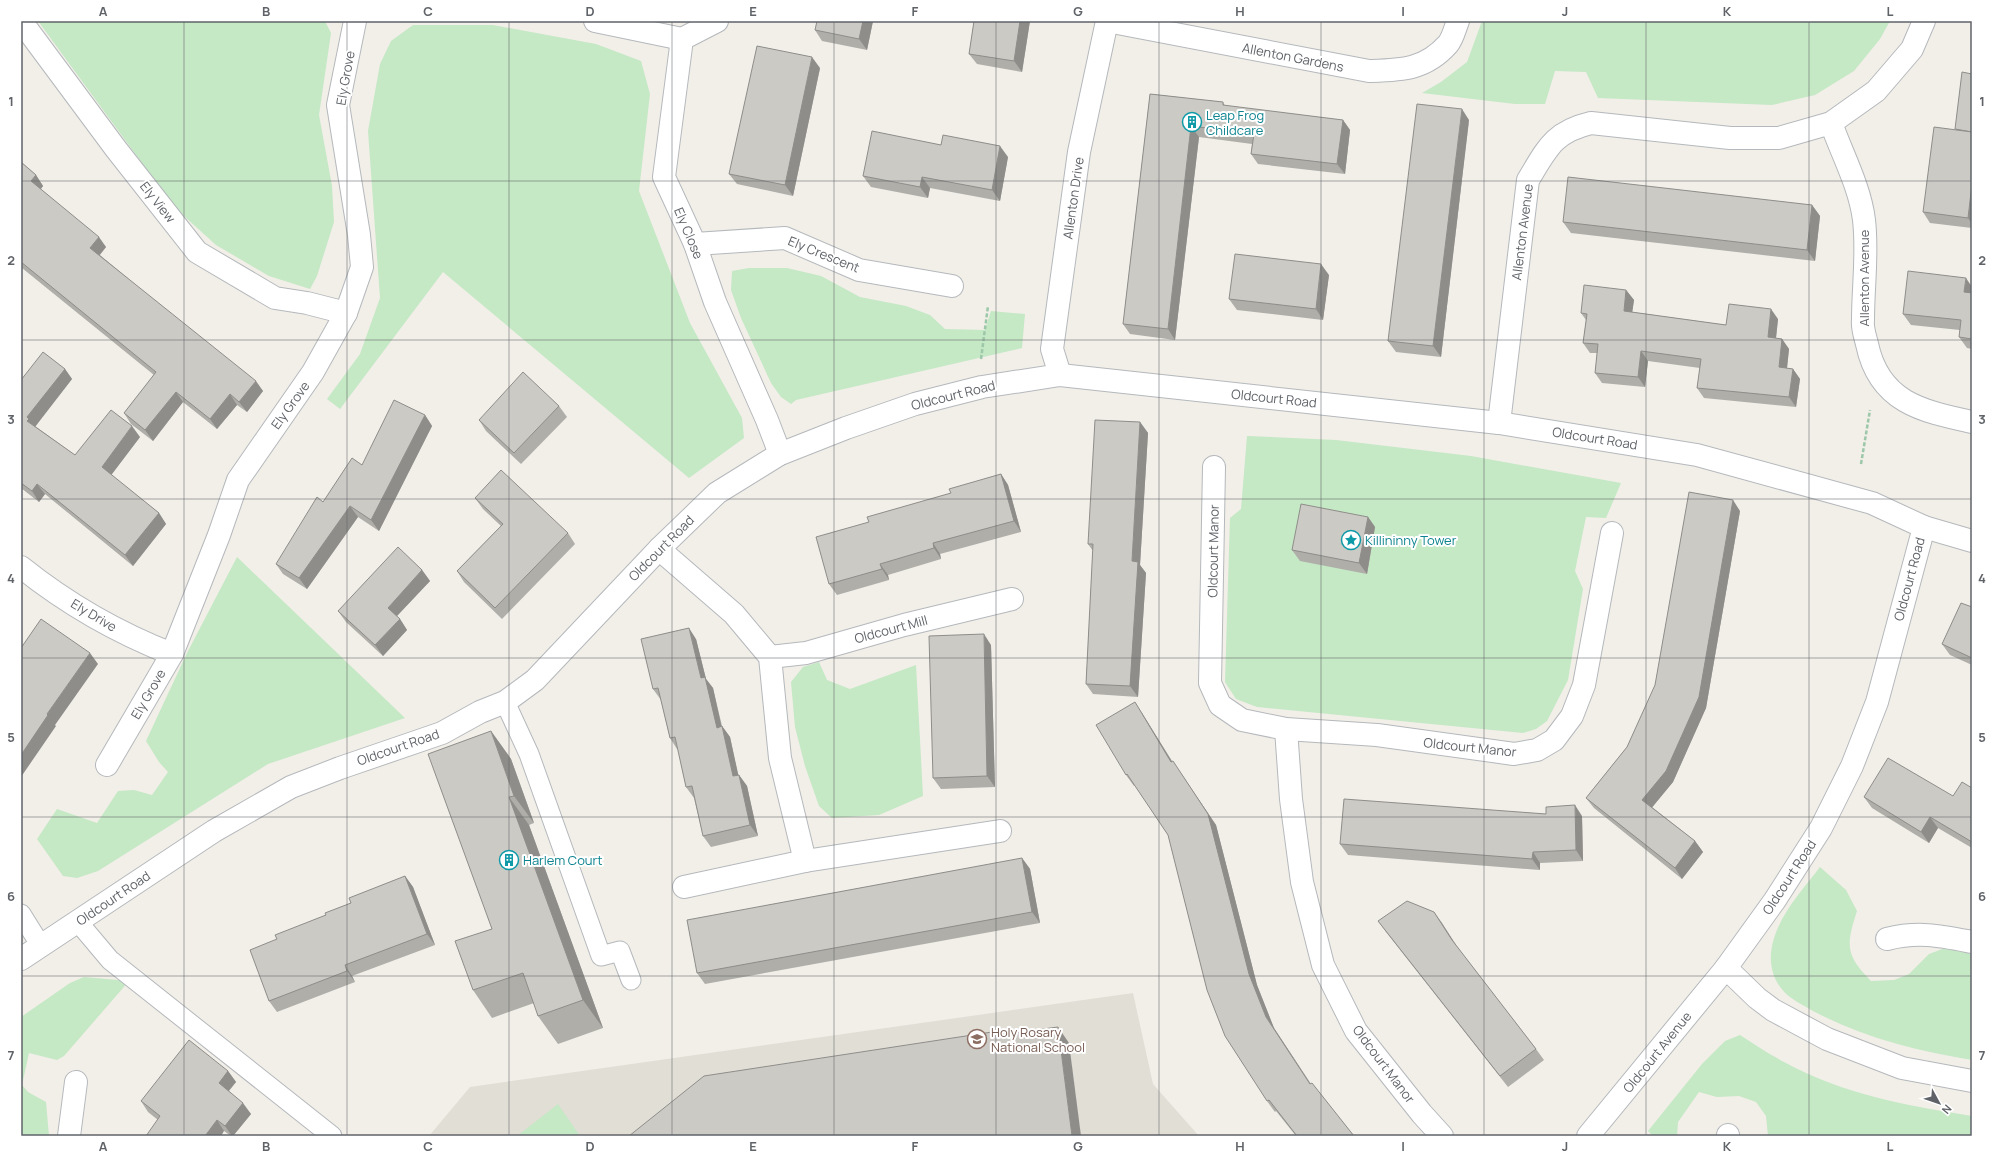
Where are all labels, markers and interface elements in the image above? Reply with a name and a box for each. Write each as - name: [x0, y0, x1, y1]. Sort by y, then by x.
- text: A: [99, 2, 108, 20]
- text: B: [262, 2, 270, 20]
- text: C: [423, 2, 433, 20]
- text: D: [585, 2, 595, 20]
- text: E: [749, 2, 757, 20]
- text: F: [912, 2, 919, 20]
- text: G: [1073, 2, 1083, 20]
- text: H: [1235, 2, 1245, 20]
- text: I: [1401, 2, 1405, 20]
- text: J: [1562, 2, 1568, 20]
- text: K: [1723, 2, 1732, 20]
- text: L: [1887, 2, 1894, 20]
- street label: Allenton Gardens: [1241, 38, 1345, 76]
- street label: Ely Grove: [331, 49, 359, 107]
- text: 1: [8, 92, 14, 110]
- text: 1: [1979, 92, 1985, 110]
- place label: Leap Frog Childcare: [1206, 106, 1264, 139]
- building icon: Leap Frog Childcare: [1181, 111, 1203, 133]
- street label: Allenton Drive: [1058, 155, 1088, 240]
- street label: Ely View: [136, 178, 180, 226]
- street label: Allenton Avenue: [1507, 182, 1537, 281]
- street label: Ely Close: [670, 204, 708, 262]
- street label: Allenton Avenue: [1855, 229, 1873, 326]
- street label: Ely Crescent: [786, 232, 862, 276]
- text: 2: [7, 251, 15, 269]
- text: 2: [1978, 251, 1986, 269]
- street label: Oldcourt Road: [909, 376, 997, 414]
- street label: Ely Grove: [267, 377, 314, 433]
- street label: Oldcourt Road: [1230, 385, 1318, 411]
- text: 3: [7, 410, 15, 428]
- text: 3: [1978, 410, 1986, 428]
- street label: Oldcourt Road: [1551, 422, 1639, 454]
- street label: Oldcourt Manor: [1203, 504, 1223, 598]
- street label: Oldcourt Road: [624, 511, 698, 585]
- place icon: Killininny Tower: [1340, 529, 1362, 551]
- place label: Killininny Tower: [1365, 531, 1457, 549]
- street label: Oldcourt Road: [1889, 535, 1929, 623]
- text: 4: [7, 569, 15, 587]
- text: 4: [1978, 569, 1986, 587]
- street label: Ely Drive: [68, 594, 121, 636]
- street label: Oldcourt Mill: [852, 611, 930, 647]
- street label: Ely Grove: [126, 665, 170, 722]
- street label: Oldcourt Road: [354, 725, 442, 769]
- text: 5: [7, 728, 15, 746]
- text: 5: [1978, 728, 1986, 746]
- street label: Oldcourt Manor: [1423, 733, 1518, 761]
- street label: Oldcourt Road: [1758, 836, 1820, 918]
- building icon: Harlem Court: [498, 849, 520, 871]
- place label: Harlem Court: [523, 851, 602, 869]
- street label: Oldcourt Road: [72, 867, 154, 929]
- text: 6: [7, 887, 15, 905]
- text: 6: [1978, 887, 1986, 905]
- street label: Oldcourt Avenue: [1619, 1007, 1696, 1096]
- street label: Oldcourt Manor: [1349, 1021, 1419, 1107]
- place label: Holy Rosary National School: [991, 1023, 1085, 1056]
- school or university icon: Holy Rosary National School: [966, 1028, 988, 1050]
- text: 7: [8, 1046, 15, 1064]
- text: 7: [1979, 1046, 1986, 1064]
- north arrow: [1919, 1083, 1959, 1123]
- text: N: [1939, 1102, 1955, 1118]
- text: A: [99, 1137, 108, 1155]
- text: B: [262, 1137, 270, 1155]
- text: C: [423, 1137, 433, 1155]
- text: D: [585, 1137, 595, 1155]
- text: E: [749, 1137, 757, 1155]
- text: F: [912, 1137, 919, 1155]
- text: G: [1073, 1137, 1083, 1155]
- text: H: [1235, 1137, 1245, 1155]
- text: I: [1401, 1137, 1405, 1155]
- text: J: [1562, 1137, 1568, 1155]
- text: K: [1723, 1137, 1732, 1155]
- text: L: [1887, 1137, 1894, 1155]

